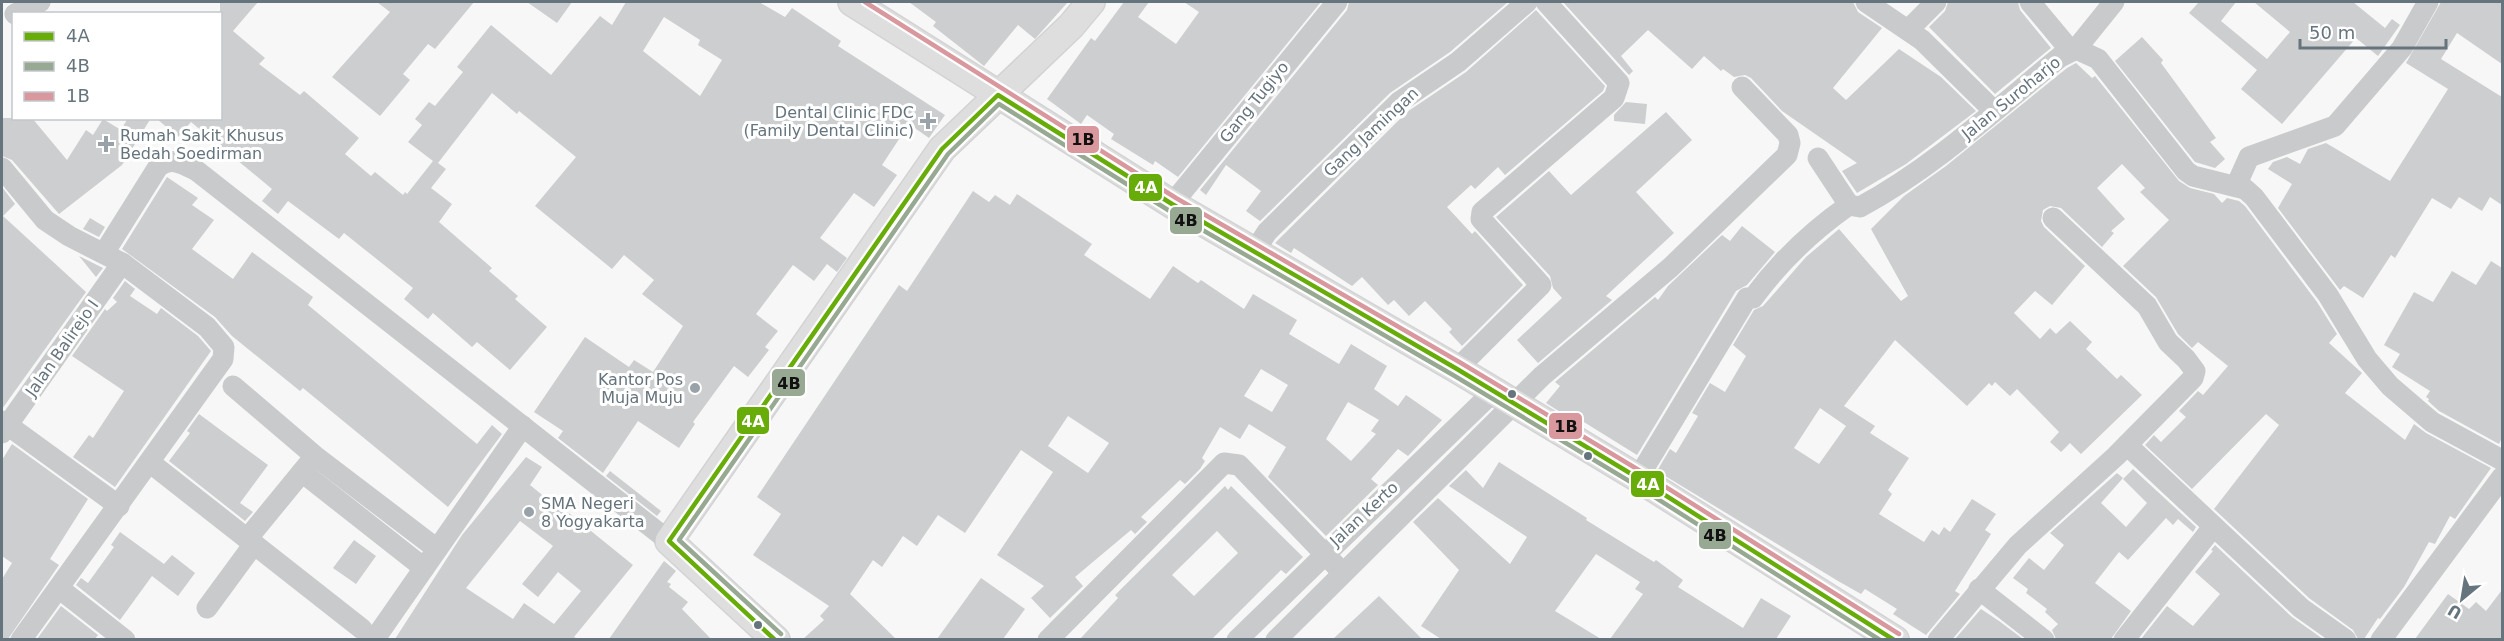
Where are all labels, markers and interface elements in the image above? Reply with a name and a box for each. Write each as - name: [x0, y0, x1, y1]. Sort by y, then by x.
- legend: [12, 12, 222, 120]
- scale bar: [2300, 12, 2446, 50]
- text: 50 m: [2309, 22, 2355, 43]
- text: 4A: [66, 25, 90, 46]
- street label: Jalan Suroharjo: [1957, 53, 2064, 144]
- text: 4B: [66, 55, 90, 76]
- street label: Gang Tugiyo: [1215, 58, 1293, 146]
- street label: Gang Jamingan: [1320, 83, 1422, 181]
- text: 1B: [66, 85, 90, 106]
- place label: Dental Clinic FDC (Family Dental Clinic): [744, 103, 914, 140]
- marker: Dental Clinic FDC (Family Dental Clinic): [919, 112, 937, 130]
- line badge: 1B: [1066, 125, 1100, 154]
- place label: Rumah Sakit Khusus Bedah Soedirman: [120, 126, 284, 163]
- text: 1B: [1071, 130, 1095, 149]
- marker: Rumah Sakit Khusus Bedah Soedirman: [97, 135, 115, 153]
- line badge: 4A: [1128, 173, 1163, 202]
- text: 4A: [1134, 178, 1158, 197]
- line badge: 4B: [1169, 206, 1203, 235]
- text: 4B: [1174, 211, 1198, 230]
- street label: Jalan Balirejo I: [21, 296, 102, 401]
- line badge: 4B: [771, 368, 806, 397]
- place label: Kantor Pos Muja Muju: [598, 370, 683, 407]
- text: 4B: [777, 374, 801, 393]
- marker: Kantor Pos Muja Muju: [688, 381, 702, 395]
- unlabelled marker: [1506, 388, 1518, 400]
- line badge: 4A: [736, 406, 770, 435]
- text: 4A: [741, 412, 765, 431]
- line badge: 1B: [1548, 412, 1583, 440]
- text: 1B: [1554, 417, 1578, 436]
- unlabelled marker: [1582, 450, 1594, 462]
- line badge: 4A: [1630, 470, 1665, 498]
- text: 4A: [1636, 475, 1660, 494]
- street label: Jalan Kerto: [1325, 478, 1402, 551]
- place label: SMA Negeri 8 Yogyakarta: [541, 494, 645, 531]
- marker: SMA Negeri 8 Yogyakarta: [522, 505, 536, 519]
- line badge: 4B: [1698, 521, 1732, 550]
- text: 4B: [1703, 526, 1727, 545]
- north arrow: [2432, 569, 2492, 629]
- text: U: [2444, 600, 2465, 623]
- unlabelled marker: [752, 619, 764, 631]

